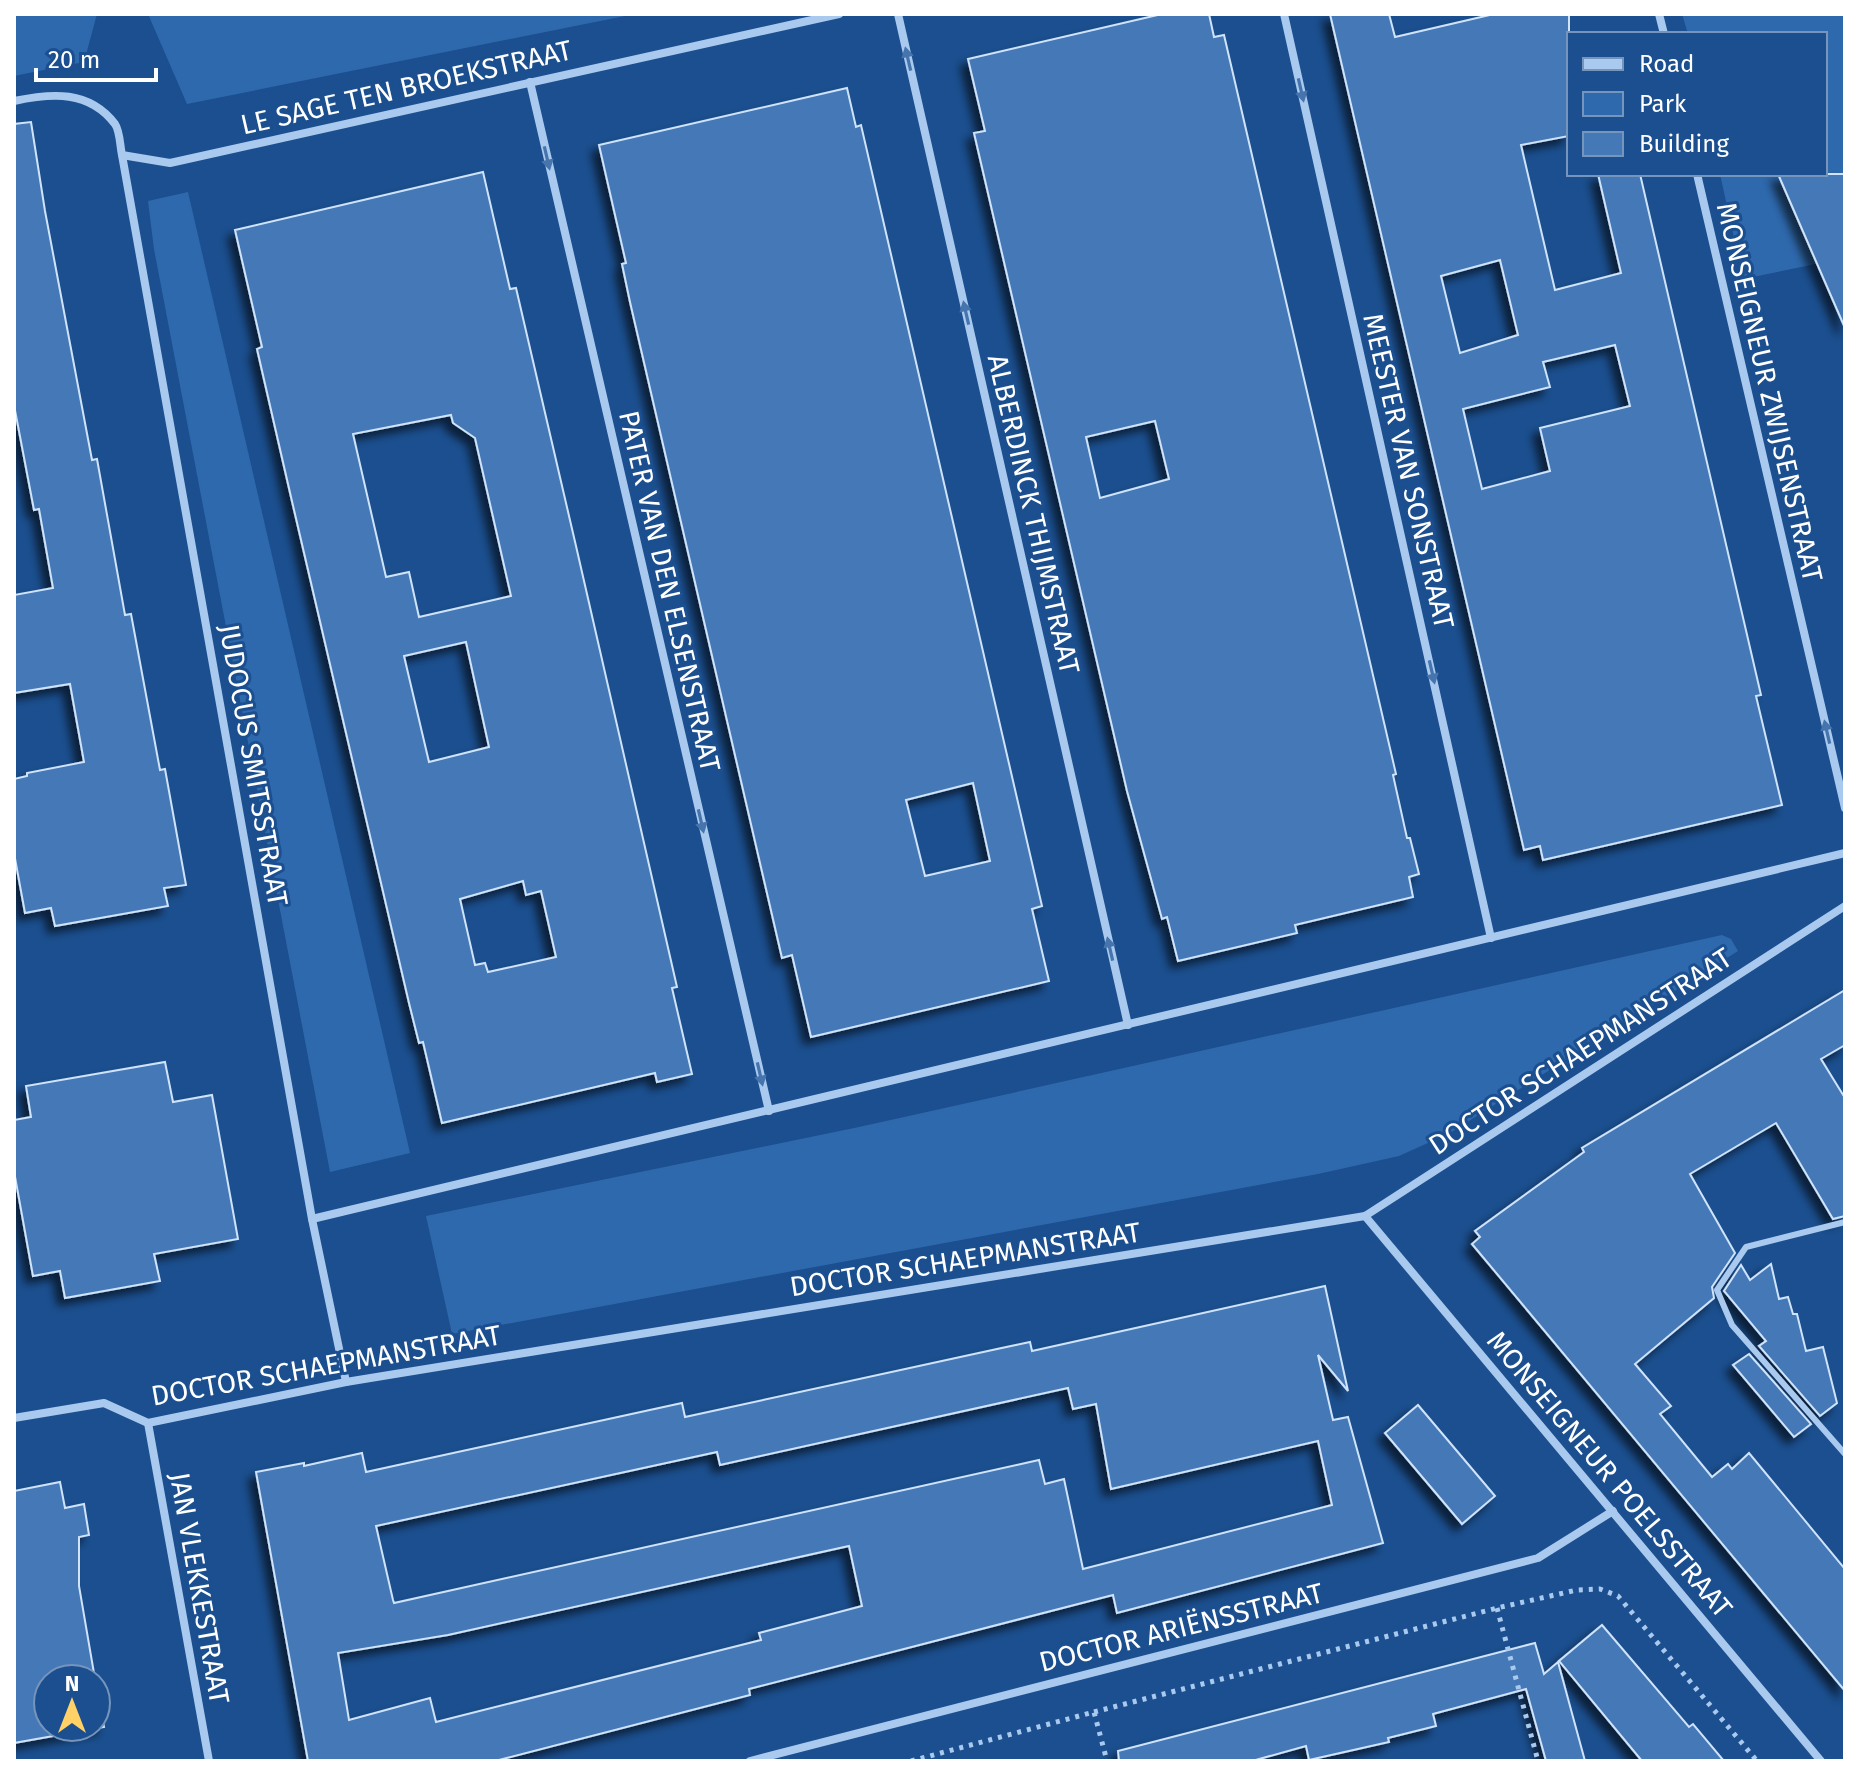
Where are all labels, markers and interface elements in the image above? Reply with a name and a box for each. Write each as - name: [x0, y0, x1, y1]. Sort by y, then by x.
- scale bar: [36, 32, 156, 82]
- legend: [1567, 32, 1827, 176]
- street label: LE SAGE TEN BROEKSTRAAT: [237, 33, 575, 142]
- text: 20 m: [48, 46, 100, 74]
- one-way arrow: [901, 47, 914, 72]
- text: Road: [1639, 50, 1694, 78]
- one-way arrow: [1295, 78, 1308, 103]
- text: Park: [1639, 90, 1687, 118]
- text: Building: [1639, 130, 1729, 158]
- one-way arrow: [541, 146, 554, 171]
- street label: MONSEIGNEUR ZWIJSENSTRAAT: [1710, 199, 1829, 586]
- one-way arrow: [959, 300, 972, 325]
- street label: MEESTER VAN SONSTRAAT: [1356, 310, 1461, 633]
- street label: ALBERDINCK THIJMSTRAAT: [981, 351, 1086, 678]
- street label: PATER VAN DEN ELSENSTRAAT: [612, 407, 727, 775]
- street label: JUDOCUS SMITSSTRAAT: [212, 621, 295, 909]
- one-way arrow: [1426, 659, 1439, 684]
- one-way arrow: [1820, 719, 1833, 744]
- one-way arrow: [695, 808, 708, 833]
- one-way arrow: [1103, 936, 1116, 961]
- street label: DOCTOR SCHAEPMANSTRAAT: [1423, 941, 1738, 1162]
- one-way arrow: [754, 1061, 767, 1086]
- street label: DOCTOR SCHAEPMANSTRAAT: [787, 1215, 1143, 1304]
- street label: DOCTOR SCHAEPMANSTRAAT: [149, 1318, 504, 1413]
- street label: MONSEIGNEUR POELSSTRAAT: [1480, 1324, 1739, 1625]
- street label: JAN VLEKKESTRAAT: [163, 1470, 236, 1707]
- street label: DOCTOR ARIËNSSTRAAT: [1036, 1576, 1327, 1679]
- north arrow: [32, 1663, 112, 1743]
- text: N: [65, 1670, 79, 1697]

